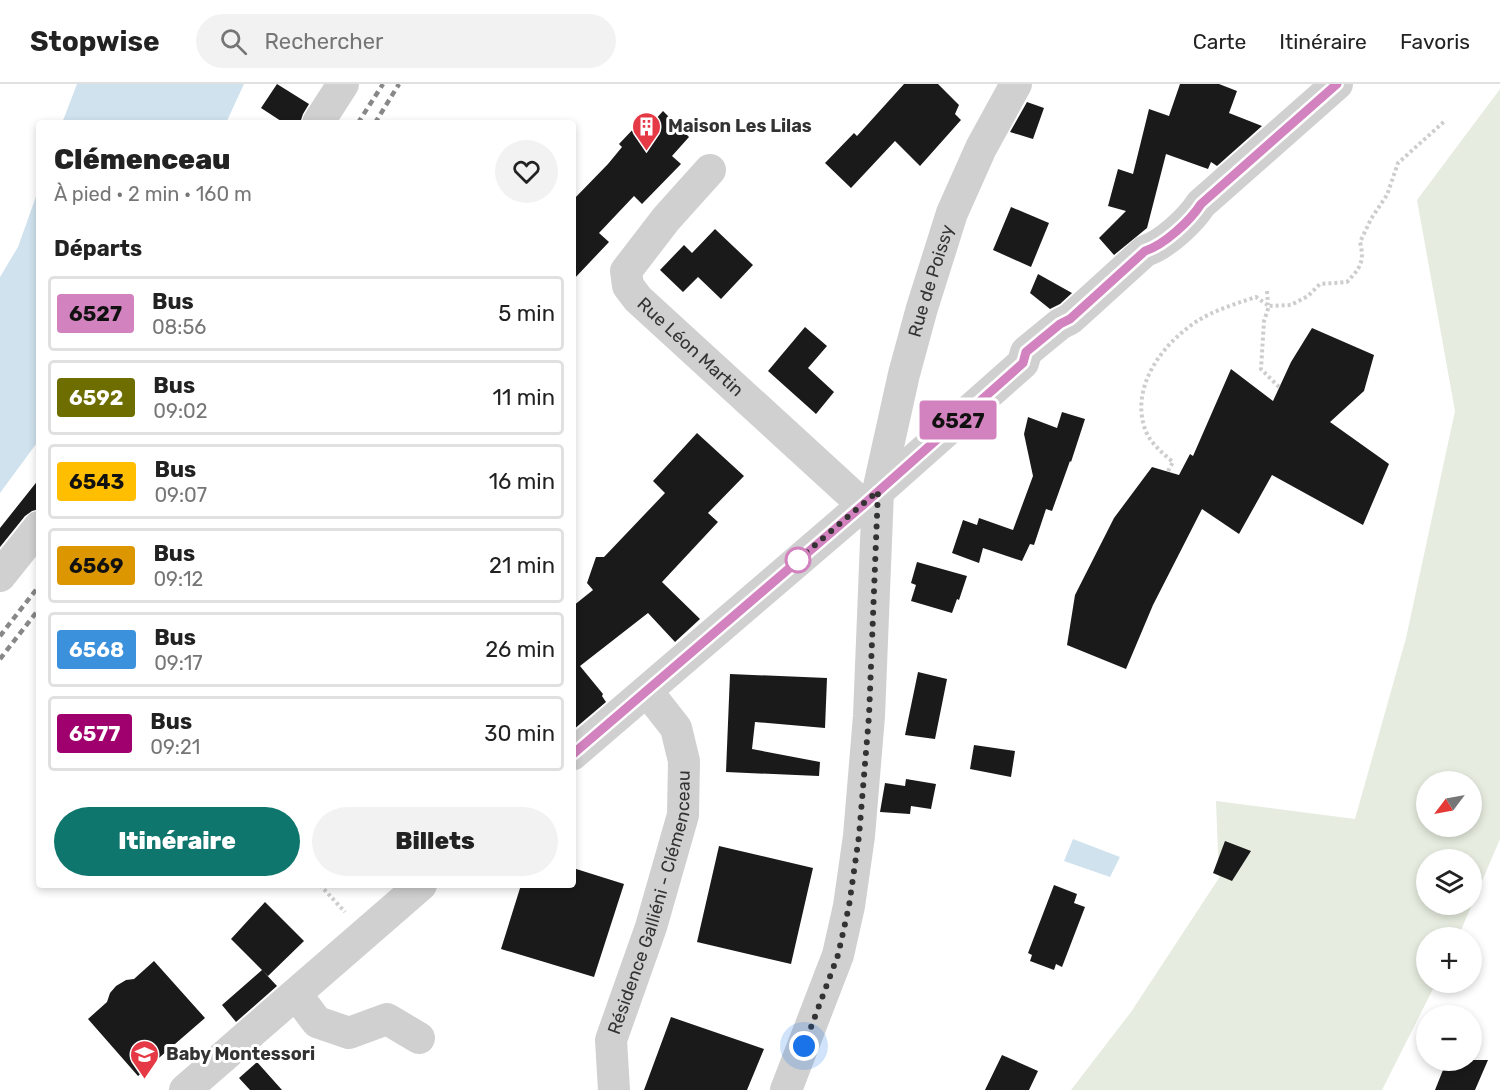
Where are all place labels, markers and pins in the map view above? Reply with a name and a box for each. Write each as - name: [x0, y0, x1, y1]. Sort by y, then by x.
- building icon: Maison Les Lilas: [631, 110, 663, 152]
- place label: Maison Les Lilas: [668, 115, 812, 137]
- unlabelled marker: [785, 547, 811, 573]
- school or university icon: Baby Montessori: [129, 1038, 161, 1080]
- place label: Baby Montessori: [166, 1043, 315, 1065]

